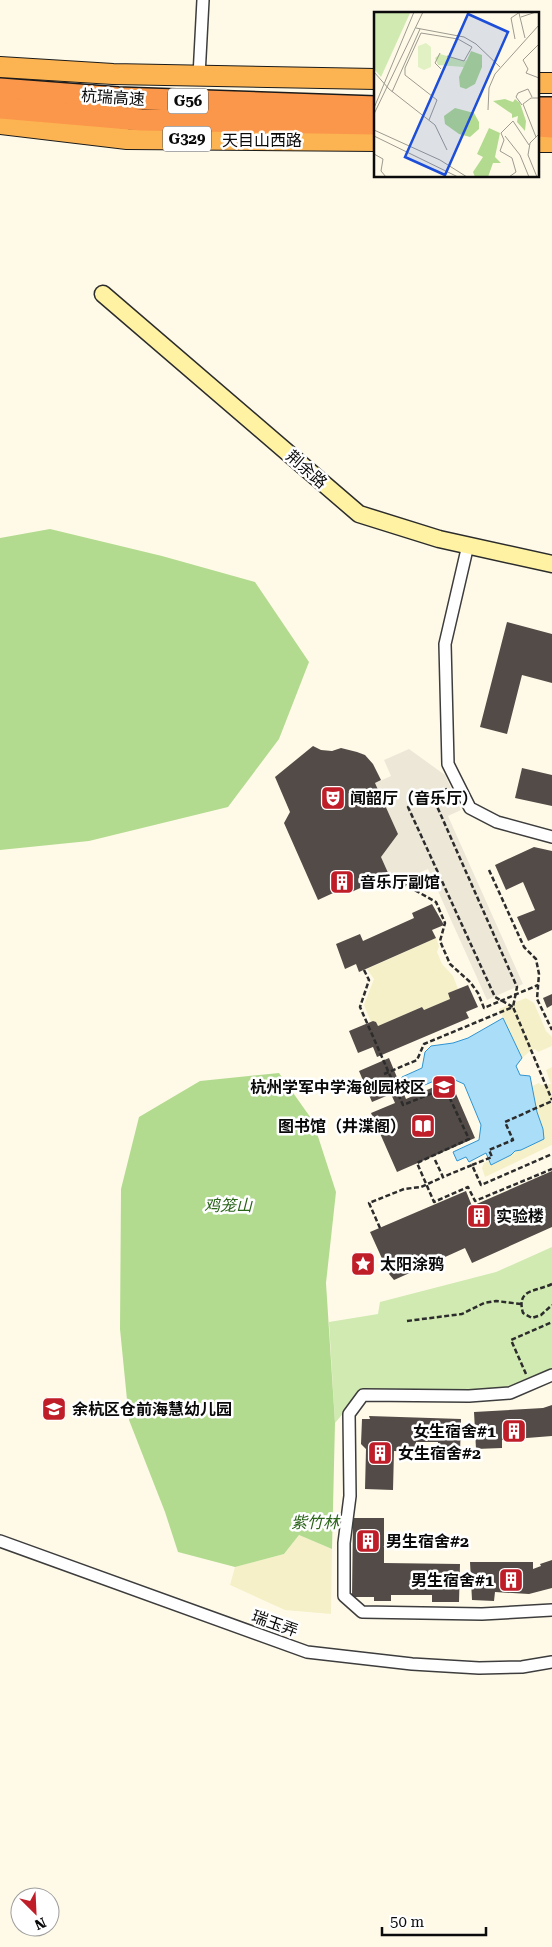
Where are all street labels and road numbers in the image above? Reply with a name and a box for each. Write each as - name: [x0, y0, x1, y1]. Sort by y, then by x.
- street label: 杭瑞高速: [80, 86, 146, 109]
- road number: G56: [168, 88, 208, 114]
- road number: G329: [163, 126, 211, 152]
- street label: 天目山西路: [222, 131, 302, 150]
- street label: 荆余路: [282, 446, 331, 492]
- street label: 瑞玉弄: [249, 1606, 301, 1641]

